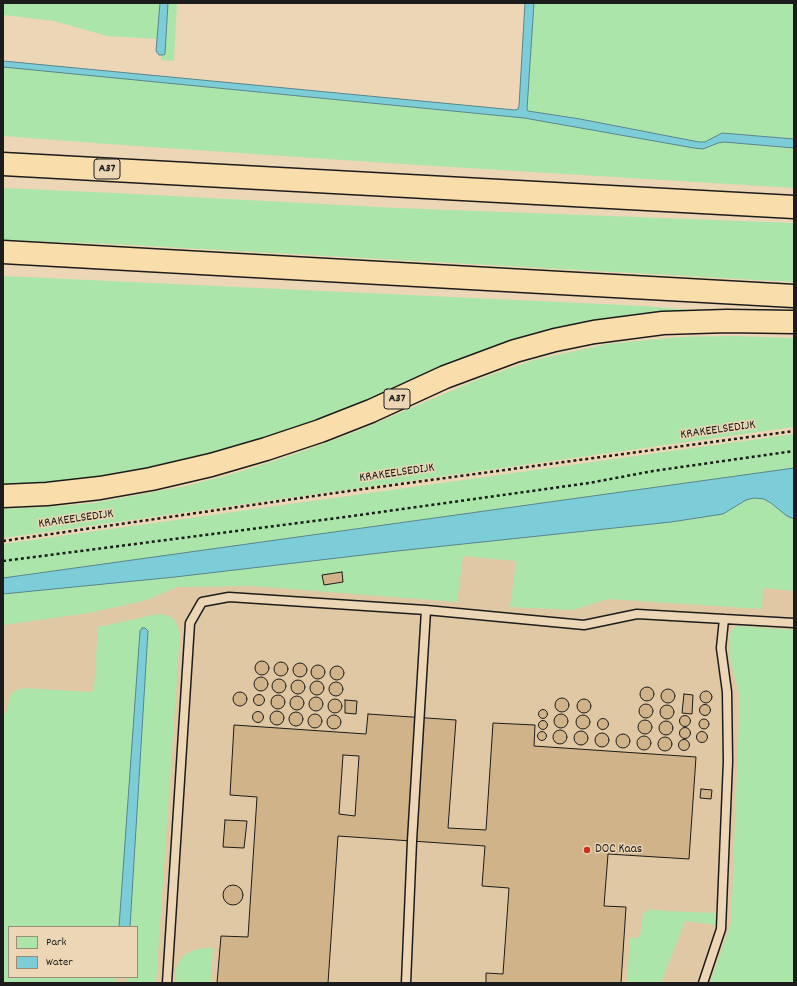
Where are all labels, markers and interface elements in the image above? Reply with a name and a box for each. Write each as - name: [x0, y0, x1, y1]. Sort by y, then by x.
- road number: A37: [94, 159, 120, 179]
- road number: A37: [384, 389, 410, 409]
- street label: KRAKEELSEDIJK: [679, 418, 757, 444]
- street label: KRAKEELSEDIJK: [358, 461, 436, 487]
- street label: KRAKEELSEDIJK: [37, 507, 115, 533]
- place label: DOC Kaas: [595, 842, 642, 858]
- marker: DOC Kaas: [582, 845, 592, 855]
- legend: [8, 926, 138, 978]
- text: Park: [46, 934, 66, 951]
- text: Water: [46, 954, 73, 971]

